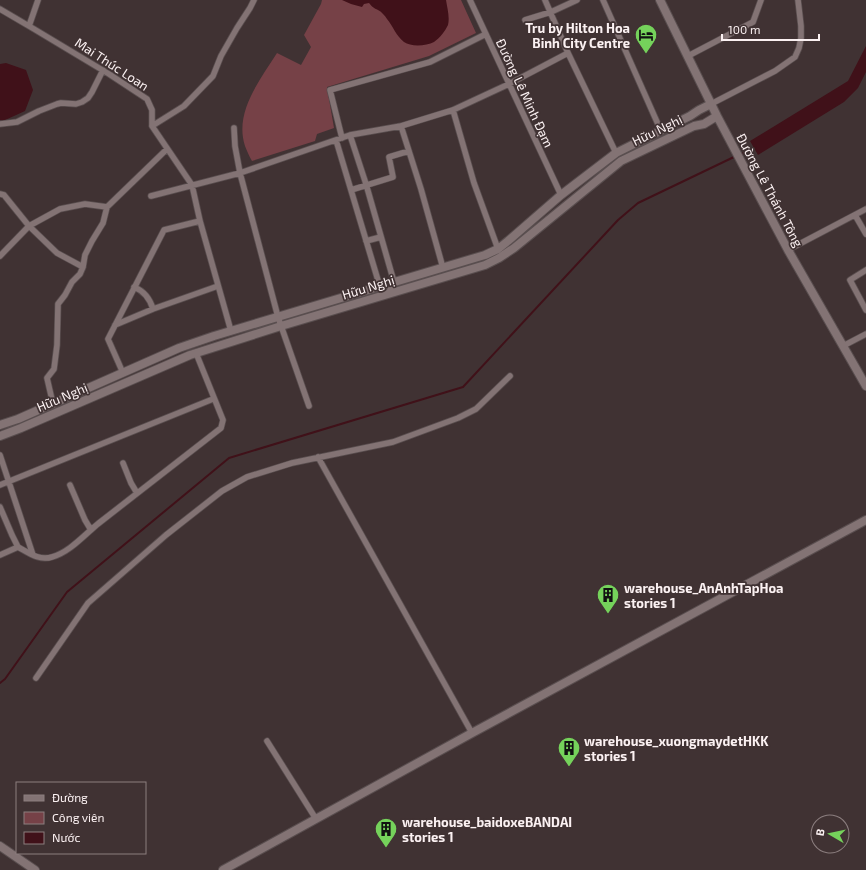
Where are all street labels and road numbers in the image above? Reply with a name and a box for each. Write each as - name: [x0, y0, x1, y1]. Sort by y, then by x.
- street label: Mai Thúc Loan: [72, 34, 152, 94]
- street label: Đường Lê Minh Đạm: [493, 36, 557, 150]
- street label: Hữu Nghị: [629, 111, 685, 149]
- street label: Đường Lê Thánh Tông: [733, 131, 807, 249]
- street label: Hữu Nghị: [340, 271, 396, 303]
- street label: Hữu Nghị: [34, 379, 90, 415]

